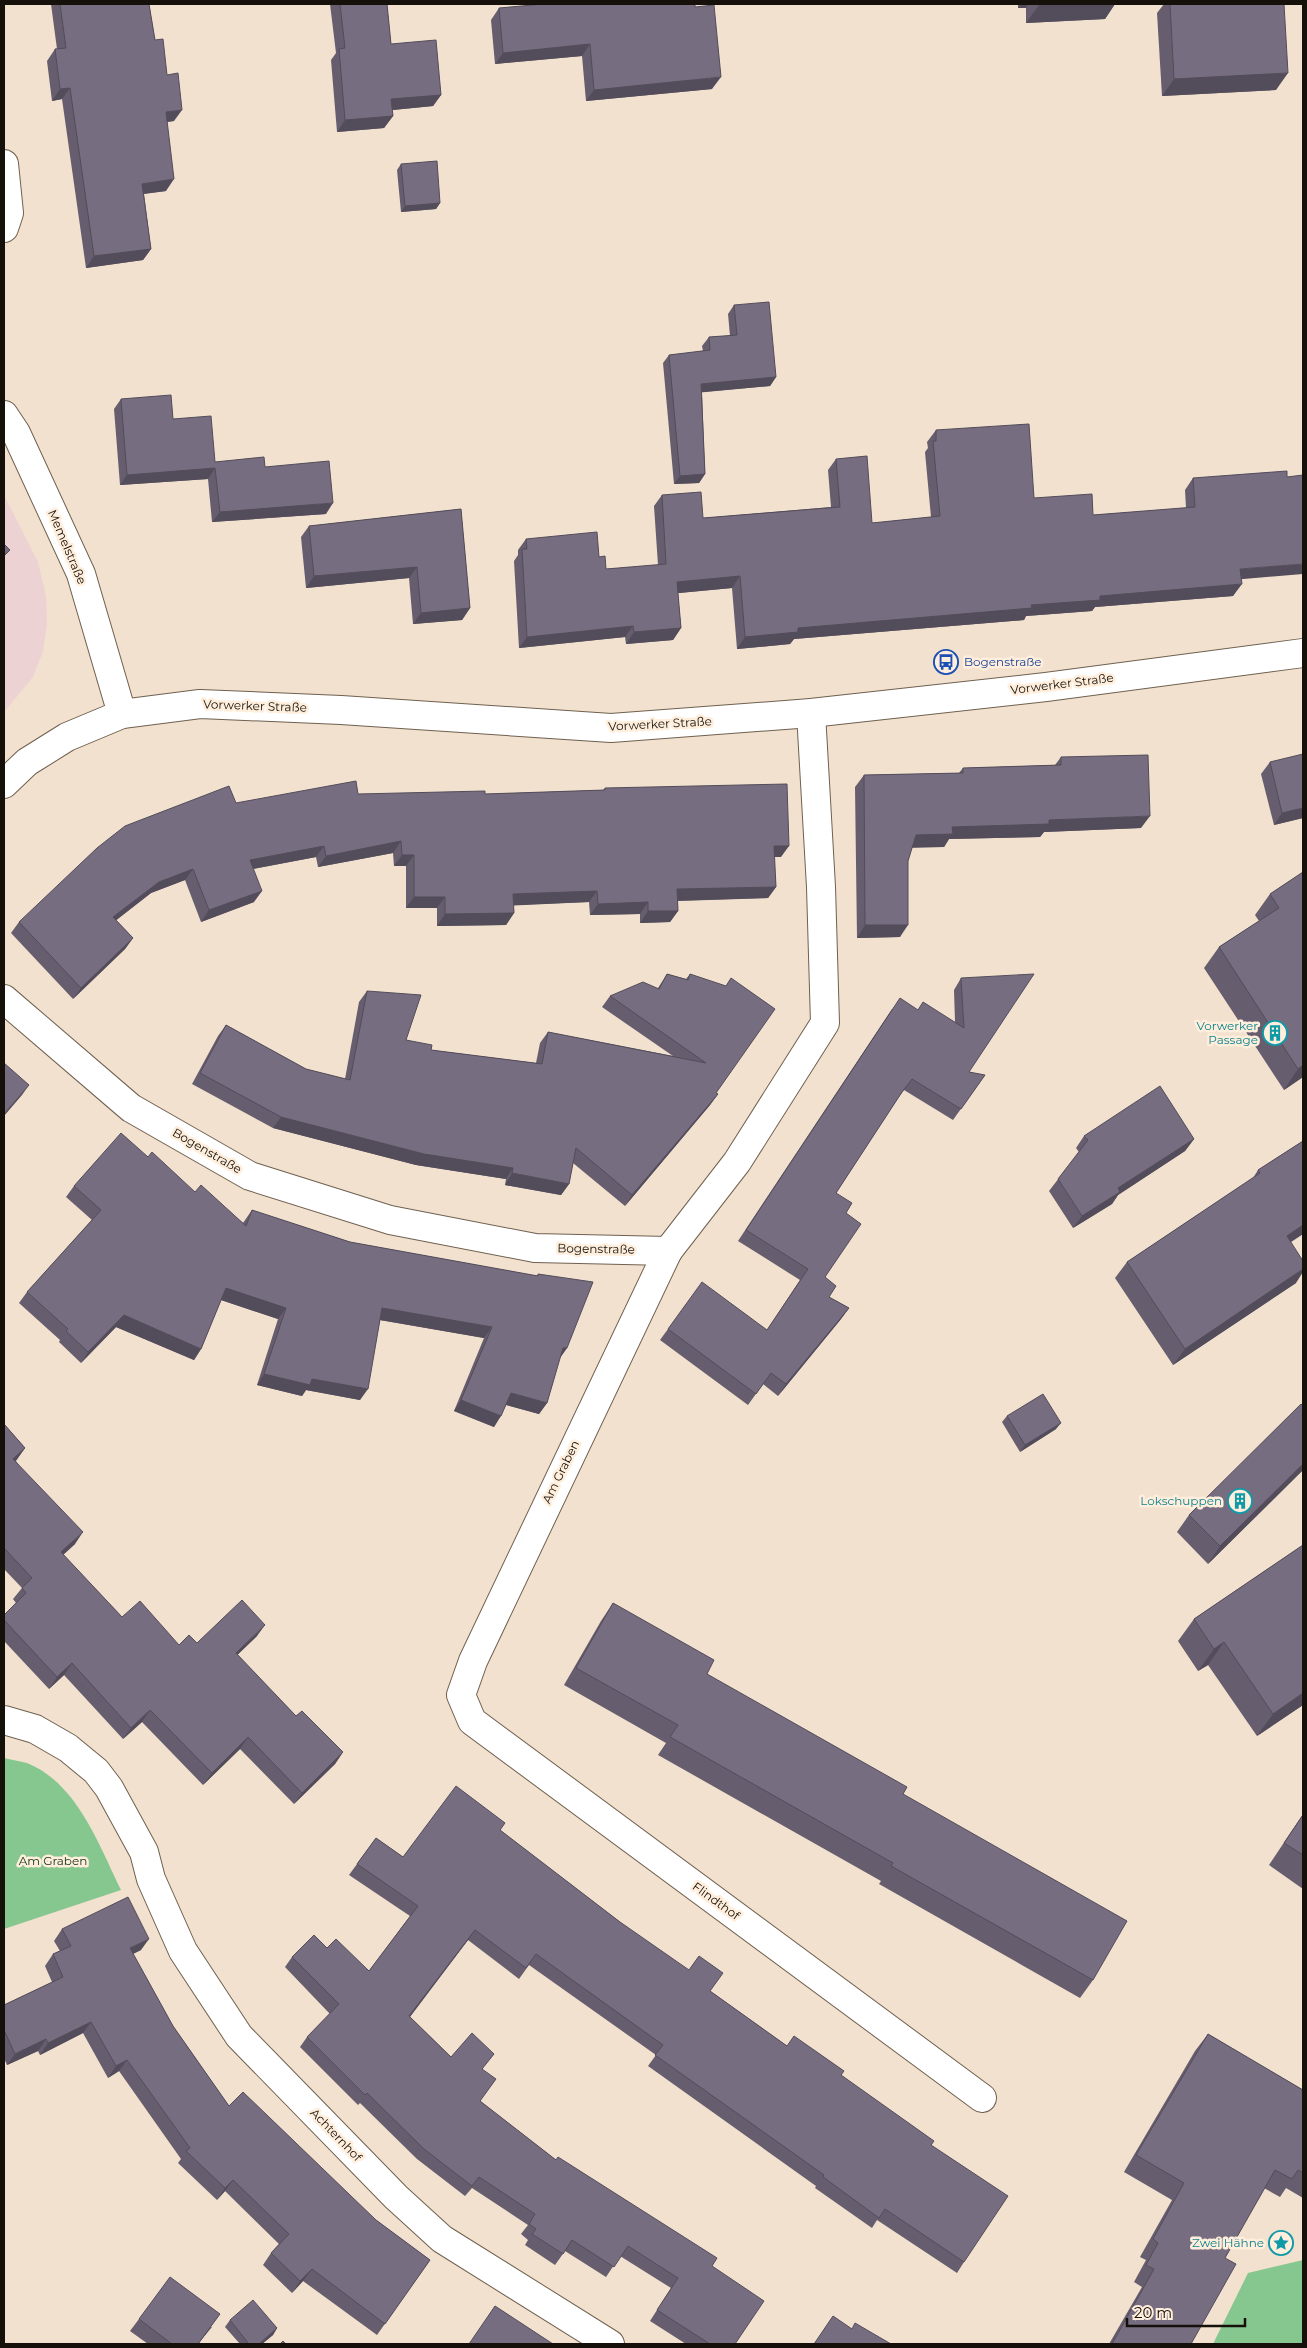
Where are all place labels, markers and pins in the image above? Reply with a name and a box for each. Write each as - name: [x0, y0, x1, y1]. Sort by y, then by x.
- bus stop icon: Bogenstraße: [933, 649, 959, 675]
- place label: Bogenstraße: [964, 654, 1042, 669]
- place label: Vorwerker Passage: [1196, 1018, 1258, 1047]
- building icon: Vorwerker Passage: [1262, 1020, 1288, 1046]
- building icon: Lokschuppen: [1227, 1488, 1253, 1514]
- place label: Lokschuppen: [1140, 1493, 1222, 1508]
- place icon: Zwei Hähne: [1268, 2230, 1294, 2256]
- place label: Zwei Hähne: [1192, 2235, 1264, 2250]

